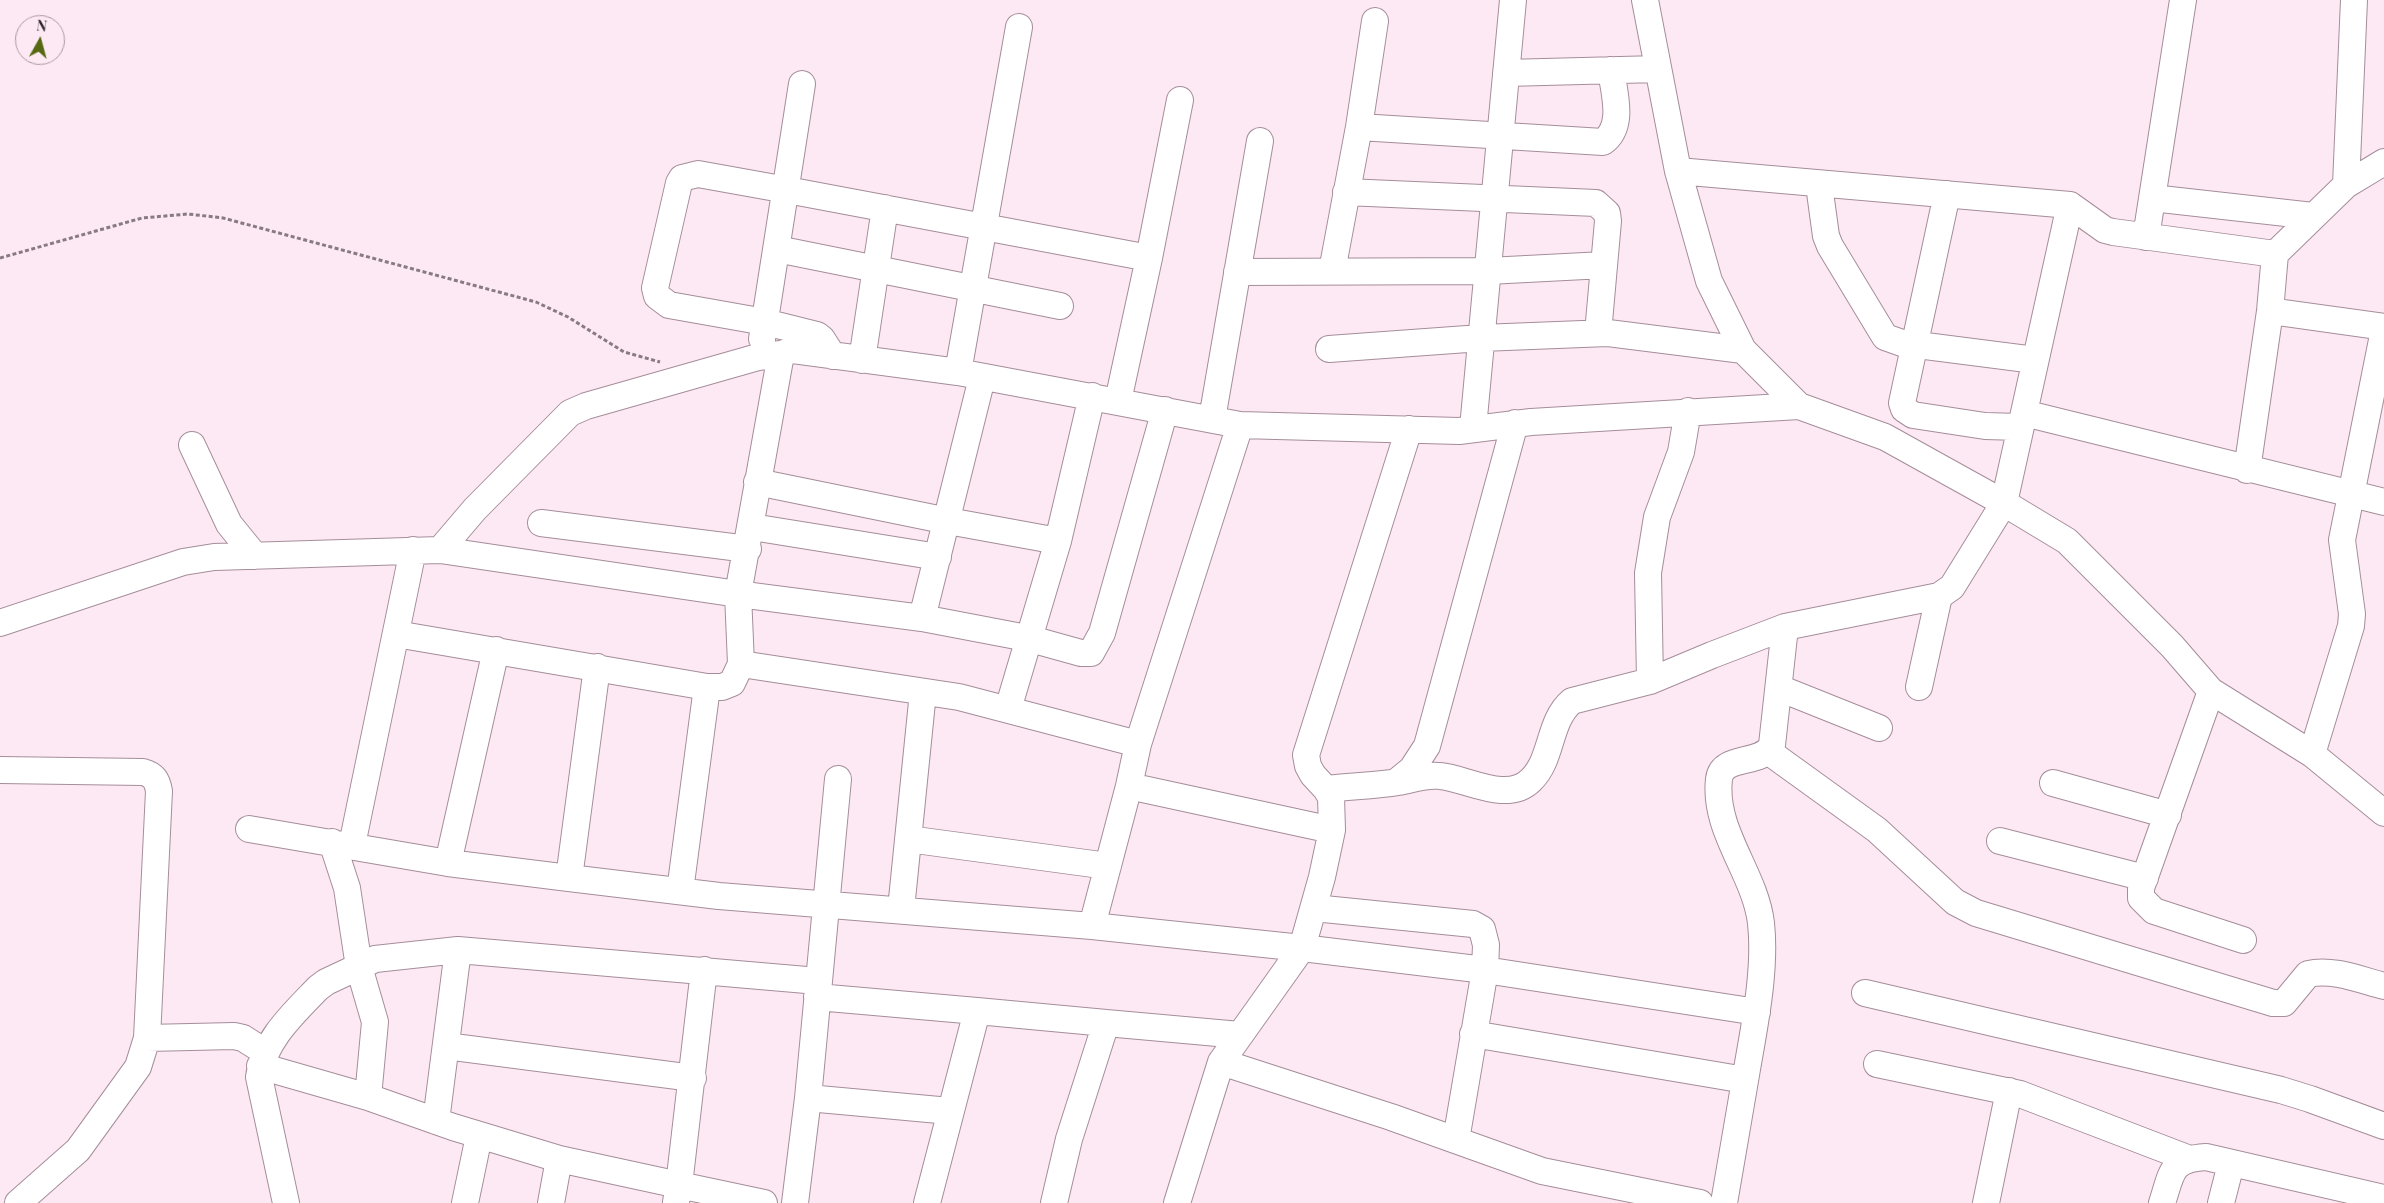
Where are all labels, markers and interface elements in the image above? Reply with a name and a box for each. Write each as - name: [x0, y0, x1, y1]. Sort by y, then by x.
- north arrow: [15, 15, 65, 65]
- text: N: [36, 16, 48, 36]

